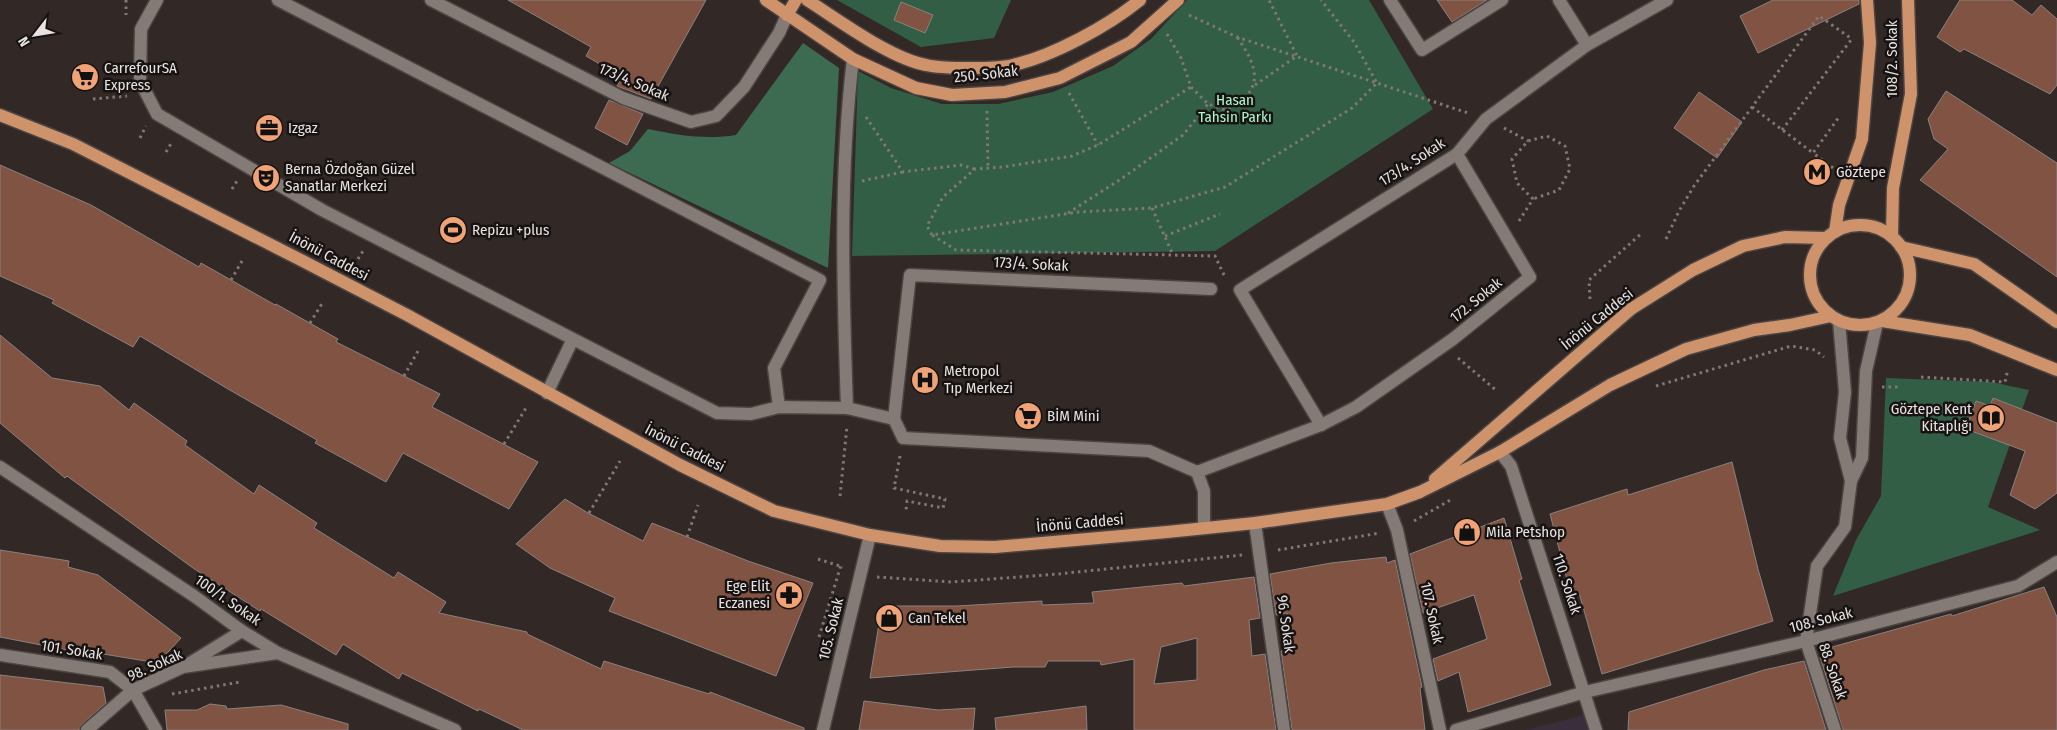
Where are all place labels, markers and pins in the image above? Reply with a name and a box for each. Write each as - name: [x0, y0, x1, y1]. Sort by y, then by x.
- place label: CarrefourSA Express: [104, 59, 177, 94]
- supermarket icon: CarrefourSA Express: [70, 62, 100, 92]
- office icon: Izgaz: [254, 113, 284, 143]
- place label: Izgaz: [288, 119, 318, 137]
- metro station icon: Göztepe: [1802, 157, 1832, 187]
- place label: Berna Özdoğan Güzel Sanatlar Merkezi: [285, 160, 415, 195]
- theatre icon: Berna Özdoğan Güzel Sanatlar Merkezi: [251, 163, 281, 193]
- place label: Göztepe: [1836, 163, 1886, 181]
- sports icon: Repizu +plus: [438, 215, 468, 245]
- place label: Repizu +plus: [472, 221, 549, 239]
- place label: Metropol Tıp Merkezi: [944, 362, 1013, 397]
- hospital icon: Metropol Tıp Merkezi: [910, 365, 940, 395]
- place label: Göztepe Kent Kitaplığı: [1891, 400, 1972, 435]
- supermarket icon: BİM Mini: [1013, 401, 1043, 431]
- library icon: Göztepe Kent Kitaplığı: [1976, 403, 2006, 433]
- place label: BİM Mini: [1047, 407, 1099, 425]
- shop icon: Mila Petshop: [1452, 517, 1482, 547]
- place label: Mila Petshop: [1486, 523, 1565, 541]
- place label: Ege Elit Eczanesi: [718, 577, 770, 612]
- pharmacy icon: Ege Elit Eczanesi: [774, 580, 804, 610]
- shop icon: Can Tekel: [874, 603, 904, 633]
- place label: Can Tekel: [908, 609, 966, 627]

